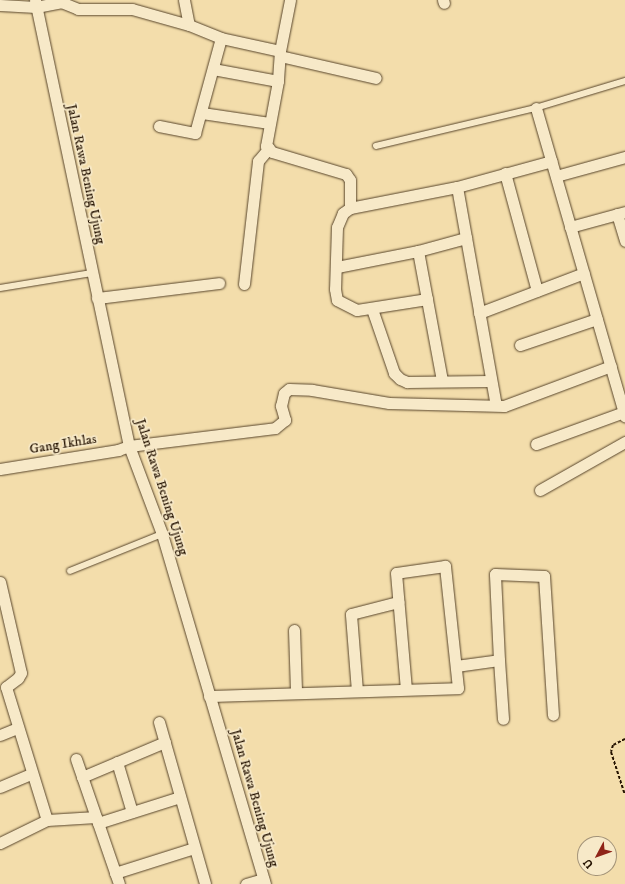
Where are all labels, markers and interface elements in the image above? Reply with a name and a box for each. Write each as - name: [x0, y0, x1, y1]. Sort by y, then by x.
- street label: Jalan Rawa Bening Ujung: [63, 103, 109, 245]
- street label: Jalan Rawa Bening Ujung: [132, 417, 192, 557]
- street label: Gang Ikhlas: [28, 430, 98, 458]
- street label: Jalan Rawa Bening Ujung: [227, 727, 283, 869]
- north arrow: [577, 836, 617, 876]
- text: U: [581, 855, 597, 871]

